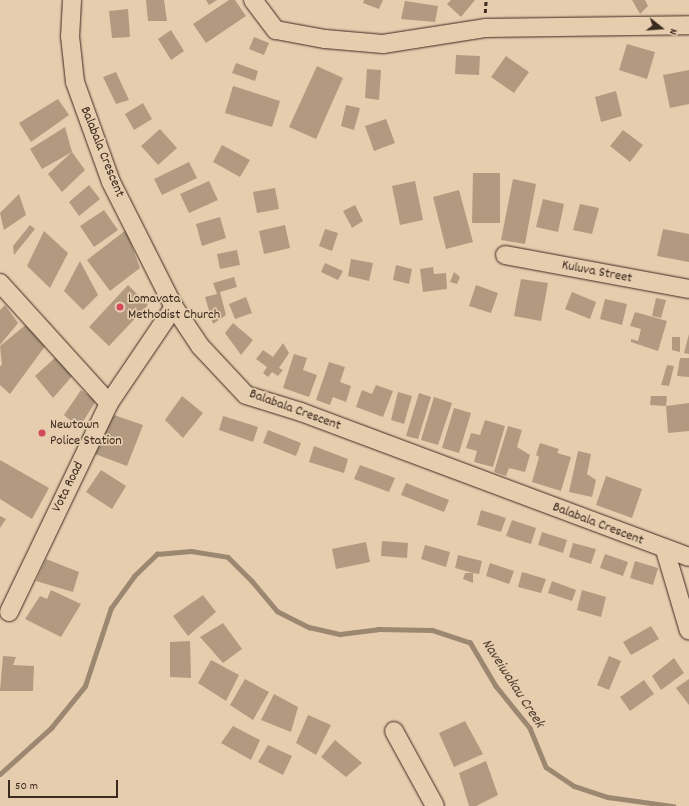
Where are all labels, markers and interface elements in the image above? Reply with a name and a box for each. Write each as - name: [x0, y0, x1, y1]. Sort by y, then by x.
- north arrow: [641, 8, 681, 48]
- text: N: [664, 27, 681, 36]
- street label: Balabala Crescent: [76, 104, 128, 200]
- street label: Kuluva Street: [560, 257, 634, 287]
- place label: Lomavata Methodist Church: [128, 291, 220, 324]
- marker: Lomavata Methodist Church: [115, 302, 125, 312]
- street label: Balabala Crescent: [247, 386, 343, 434]
- place label: Newtown Police Station: [50, 417, 122, 450]
- marker: Newtown Police Station: [37, 428, 47, 438]
- street label: Vota Road: [49, 459, 87, 515]
- street label: Balabala Crescent: [550, 499, 646, 549]
- water label: Naveiwakau Creek: [477, 636, 547, 732]
- scale bar: [10, 772, 120, 798]
- text: 50 m: [15, 778, 38, 795]

